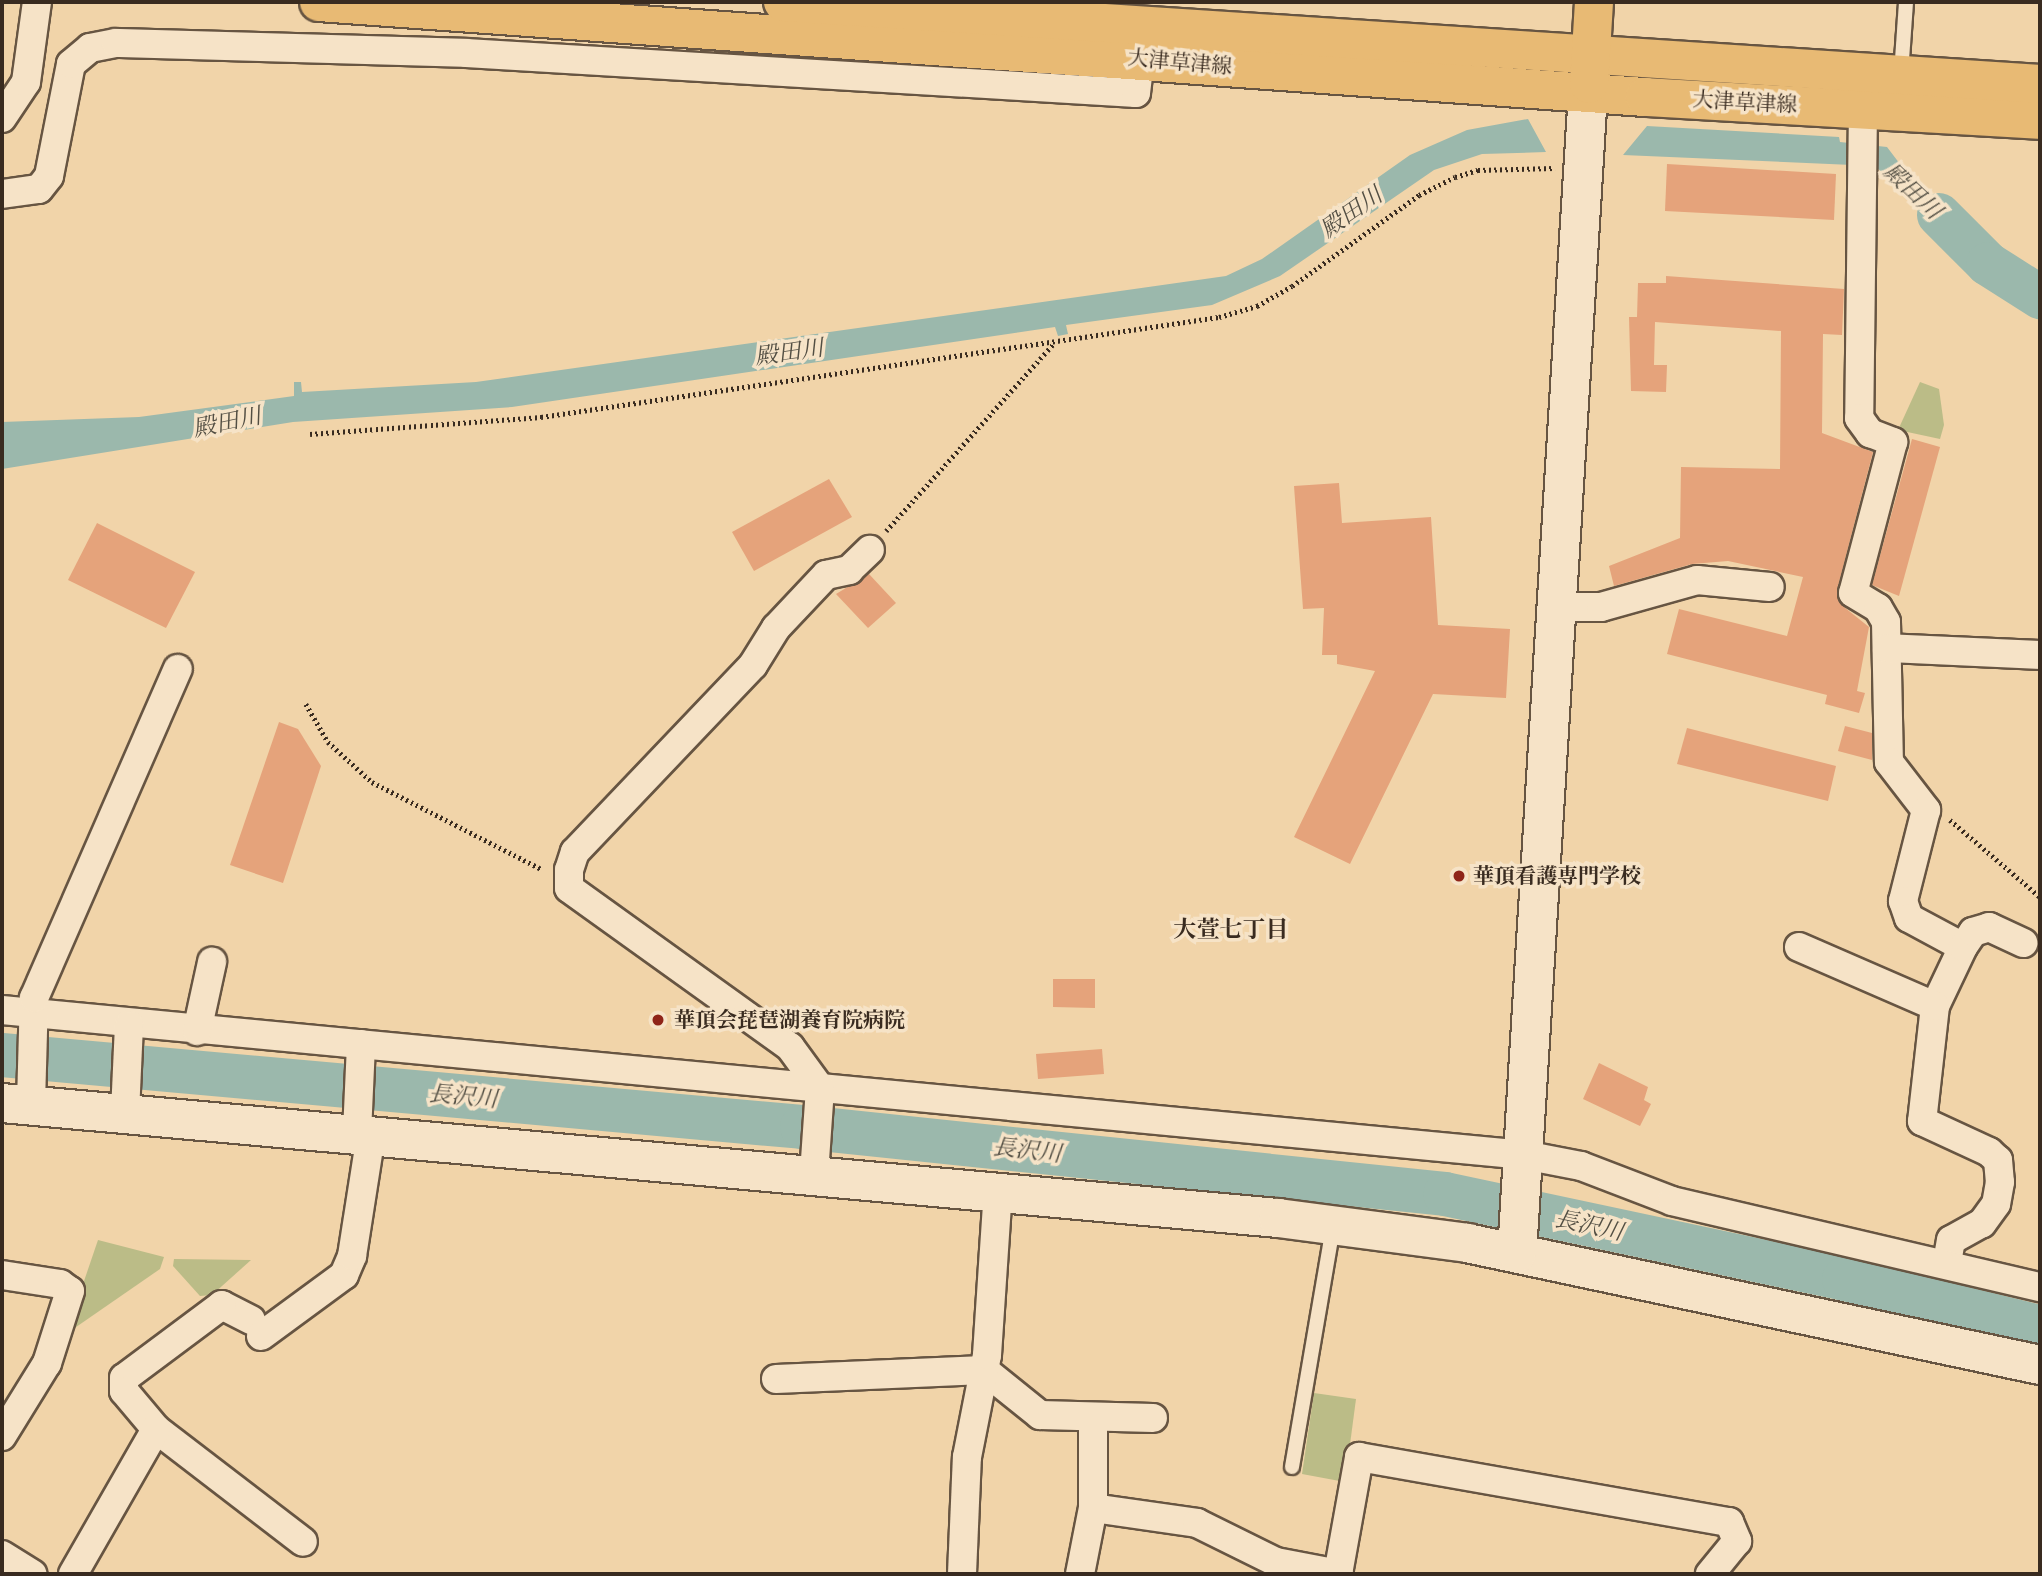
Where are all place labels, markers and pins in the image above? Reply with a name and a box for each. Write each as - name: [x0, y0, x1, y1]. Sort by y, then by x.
- place label: 華頂看護専門学校: [1473, 863, 1641, 889]
- marker: 華頂看護専門学校: [1451, 868, 1467, 884]
- place label: 華頂会琵琶湖養育院病院: [674, 1007, 905, 1033]
- marker: 華頂会琵琶湖養育院病院: [648, 1010, 668, 1030]

